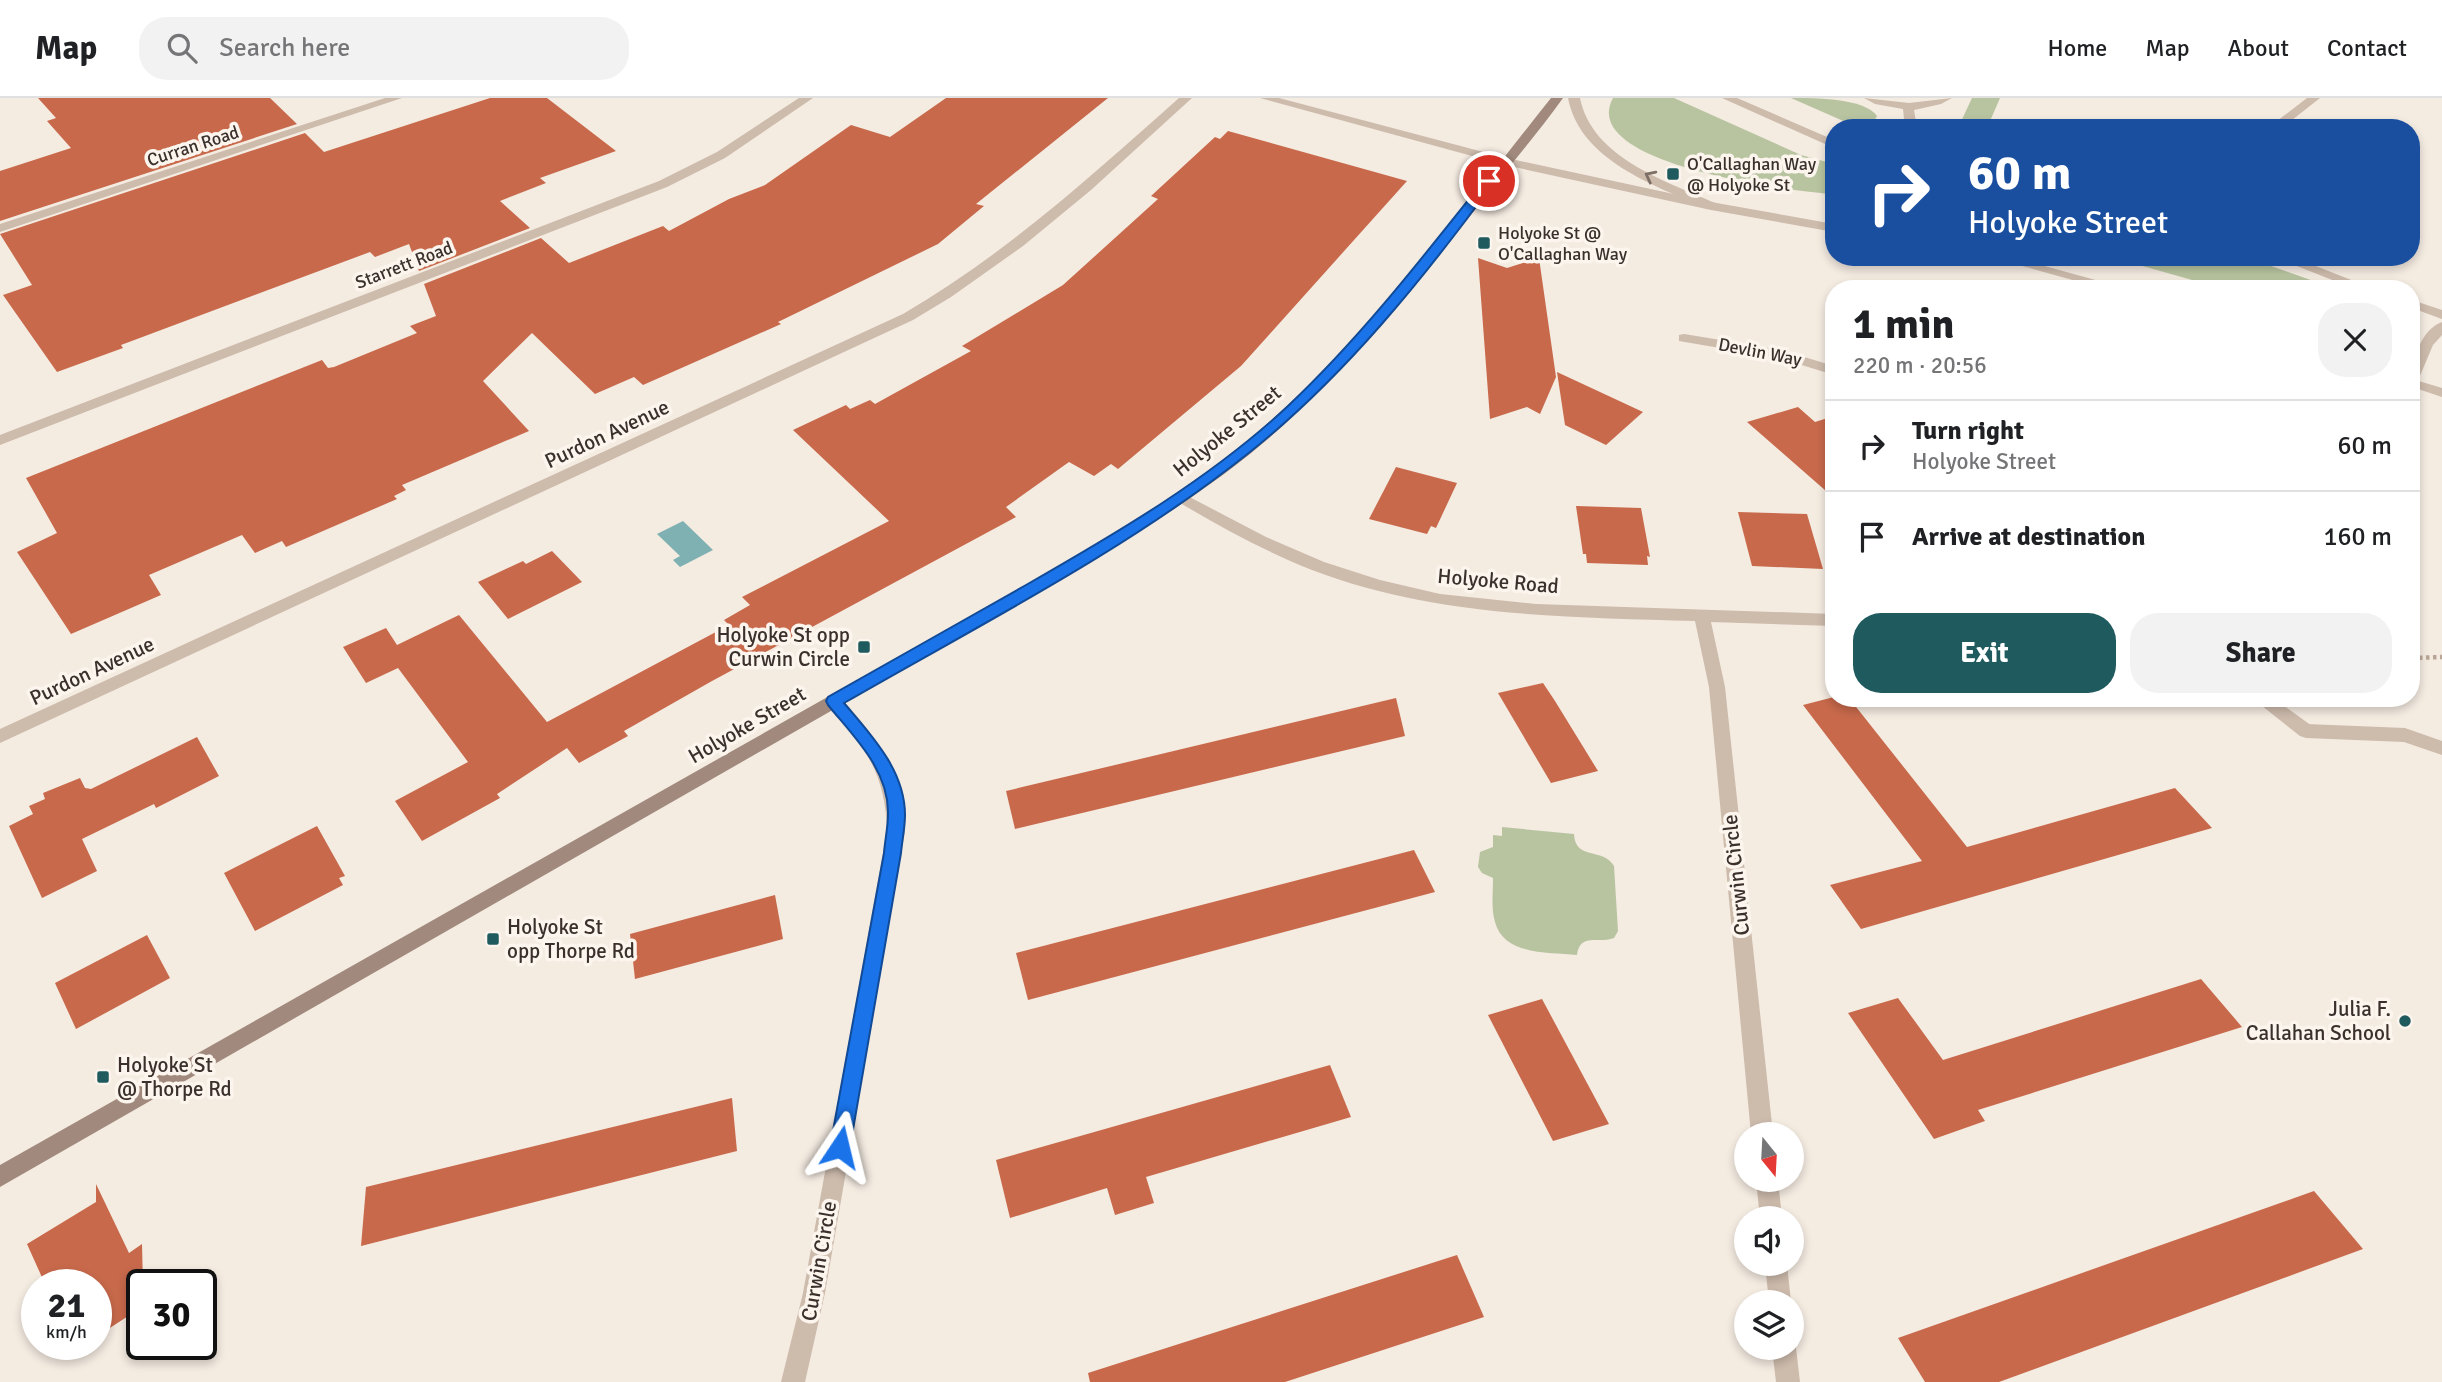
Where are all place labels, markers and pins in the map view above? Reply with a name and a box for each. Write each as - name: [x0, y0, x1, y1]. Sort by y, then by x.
- pin: [1459, 151, 1519, 211]
- place label: O'Callaghan Way @ Holyoke St: [1687, 153, 1817, 196]
- marker: O'Callaghan Way @ Holyoke St: [1665, 166, 1681, 182]
- place label: Holyoke St @ O'Callaghan Way: [1498, 222, 1628, 265]
- marker: Holyoke St @ O'Callaghan Way: [1476, 235, 1492, 251]
- place label: Holyoke St opp Curwin Circle: [716, 622, 850, 672]
- marker: Holyoke St opp Curwin Circle: [856, 639, 872, 655]
- place label: Holyoke St opp Thorpe Rd: [507, 914, 635, 964]
- marker: Holyoke St opp Thorpe Rd: [485, 931, 501, 947]
- place label: Julia F. Callahan School: [2246, 996, 2391, 1046]
- marker: Julia F. Callahan School: [2397, 1013, 2413, 1029]
- place label: Holyoke St @ Thorpe Rd: [117, 1052, 232, 1102]
- marker: Holyoke St @ Thorpe Rd: [95, 1069, 111, 1085]

